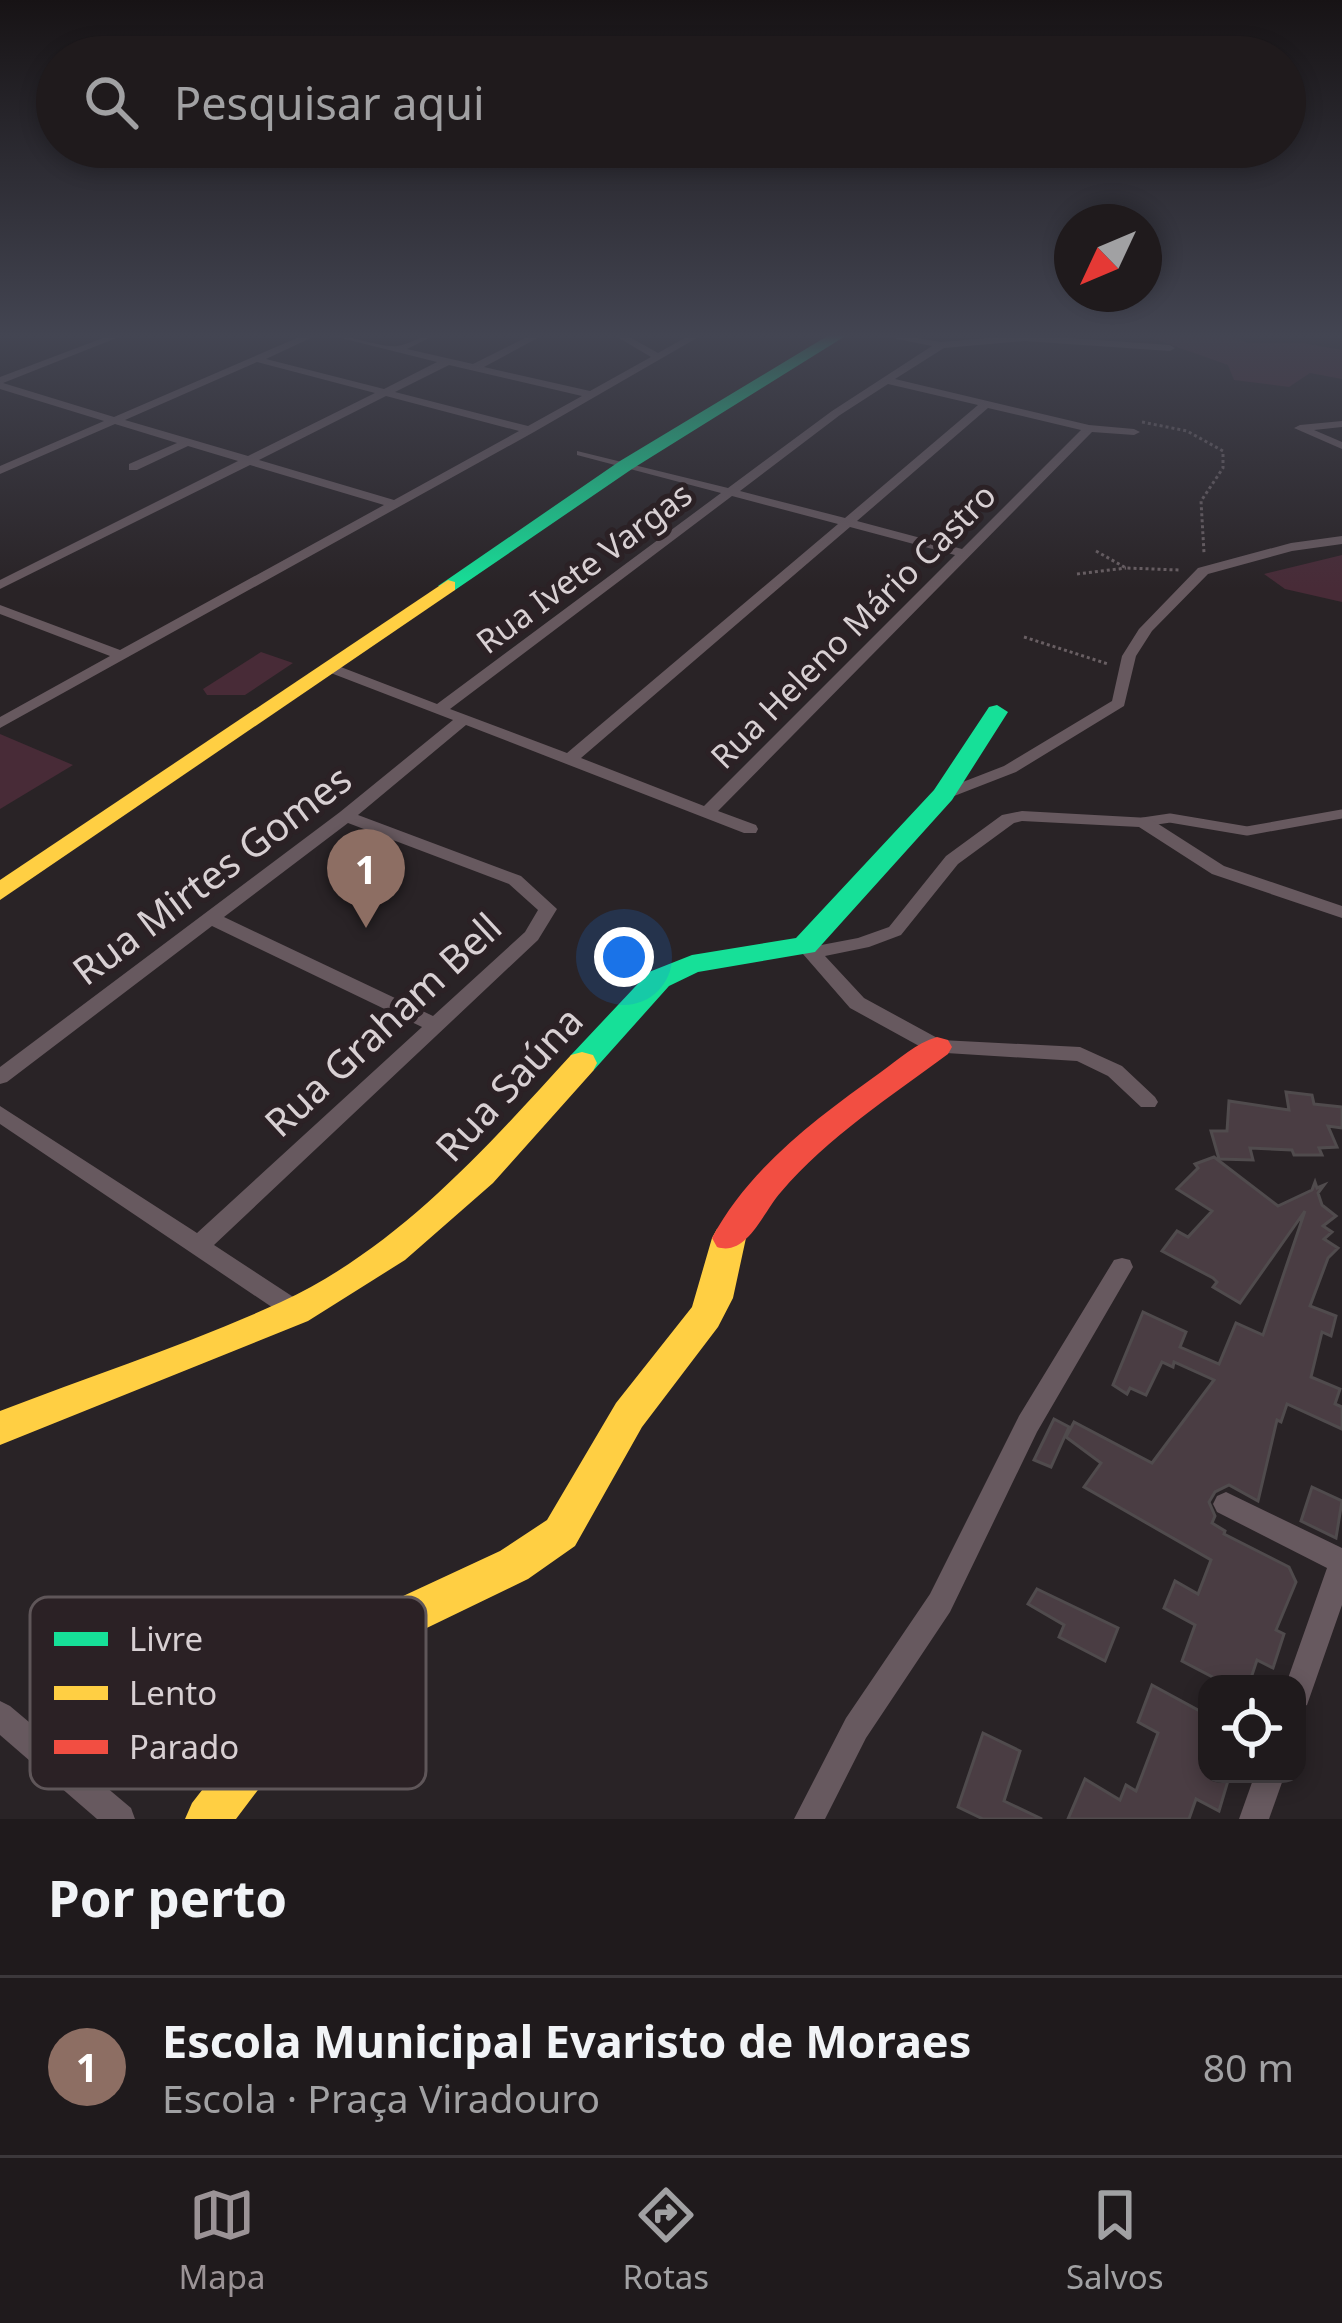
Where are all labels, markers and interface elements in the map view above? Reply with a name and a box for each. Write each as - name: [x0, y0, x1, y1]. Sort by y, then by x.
- search box: [36, 36, 1306, 168]
- icon: search: [78, 69, 144, 135]
- text: Pesquisar aqui: [174, 72, 485, 133]
- north arrow: [1054, 204, 1162, 312]
- street label: Rua Ivete Vargas: [467, 472, 701, 664]
- street label: Rua Heleno Mário Castro: [700, 473, 1005, 778]
- street label: Rua Mirtes Gomes: [61, 752, 361, 996]
- pin: 1: [327, 829, 405, 928]
- street label: Rua Graham Bell: [252, 900, 512, 1148]
- your location: [594, 927, 654, 987]
- street label: Rua Saúna: [422, 994, 593, 1172]
- legend: [30, 1597, 426, 1789]
- text: Livre: [129, 1616, 203, 1661]
- text: Lento: [129, 1670, 217, 1715]
- map controls: [1198, 1675, 1306, 1783]
- button: locate: [1198, 1675, 1306, 1783]
- text: Parado: [129, 1724, 239, 1769]
- text: Por perto: [48, 1862, 287, 1932]
- text: Escola Municipal Evaristo de Moraes: [162, 2010, 971, 2071]
- text: 1: [76, 2040, 98, 2093]
- text: 80 m: [1203, 2040, 1294, 2093]
- text: Escola · Praça Viradouro: [162, 2071, 600, 2124]
- tab: Mapa: [178, 2182, 266, 2299]
- tab: Rotas: [622, 2182, 709, 2299]
- tab: Salvos: [1066, 2182, 1164, 2299]

